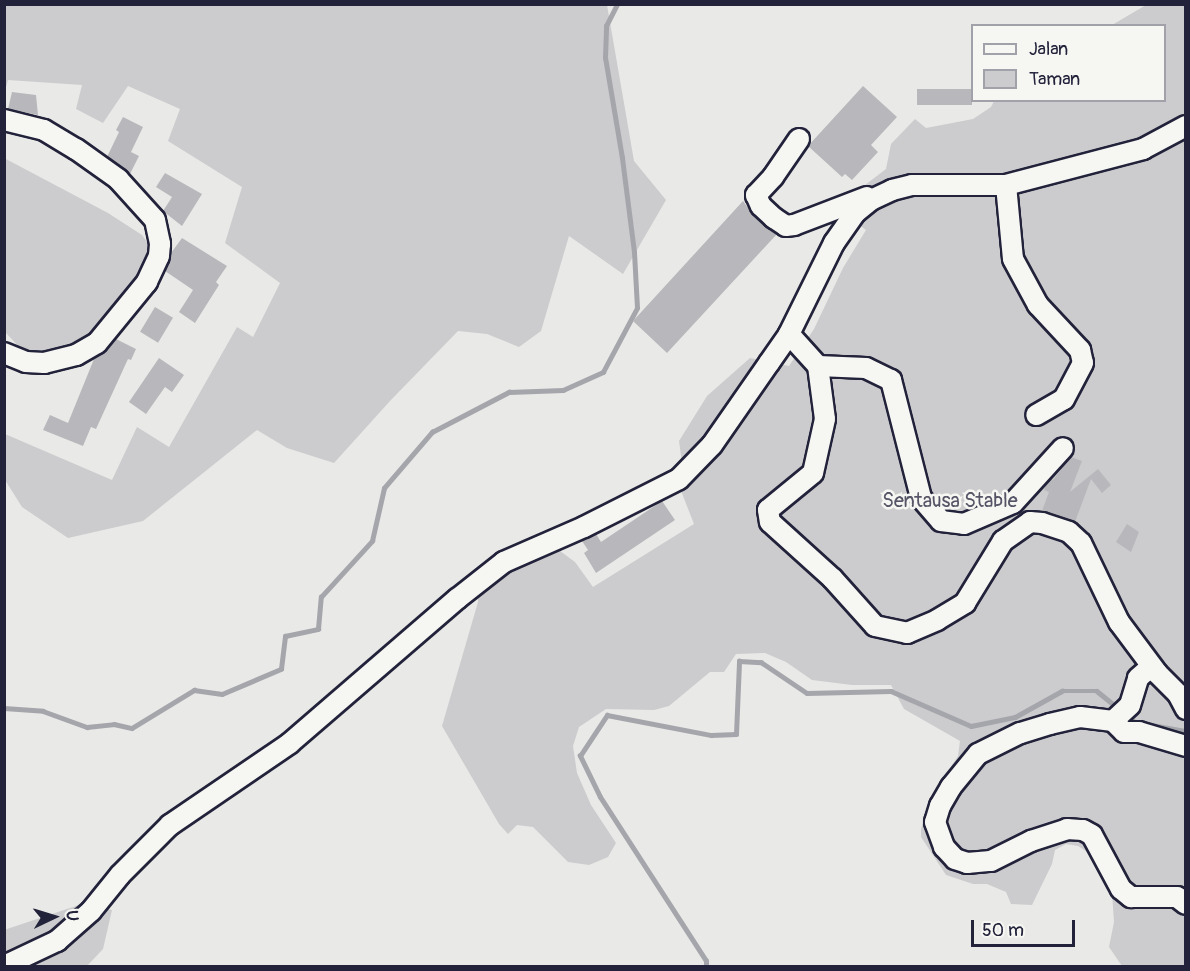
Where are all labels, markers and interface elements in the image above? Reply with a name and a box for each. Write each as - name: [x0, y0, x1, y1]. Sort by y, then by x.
- legend: [971, 24, 1166, 102]
- text: Jalan: [1029, 38, 1068, 61]
- text: Taman: [1029, 68, 1080, 91]
- park label: Sentausa Stable: [882, 488, 1018, 512]
- north arrow: [24, 887, 84, 947]
- scale bar: [974, 908, 1078, 946]
- text: U: [62, 910, 82, 922]
- text: 50 m: [982, 919, 1024, 942]

